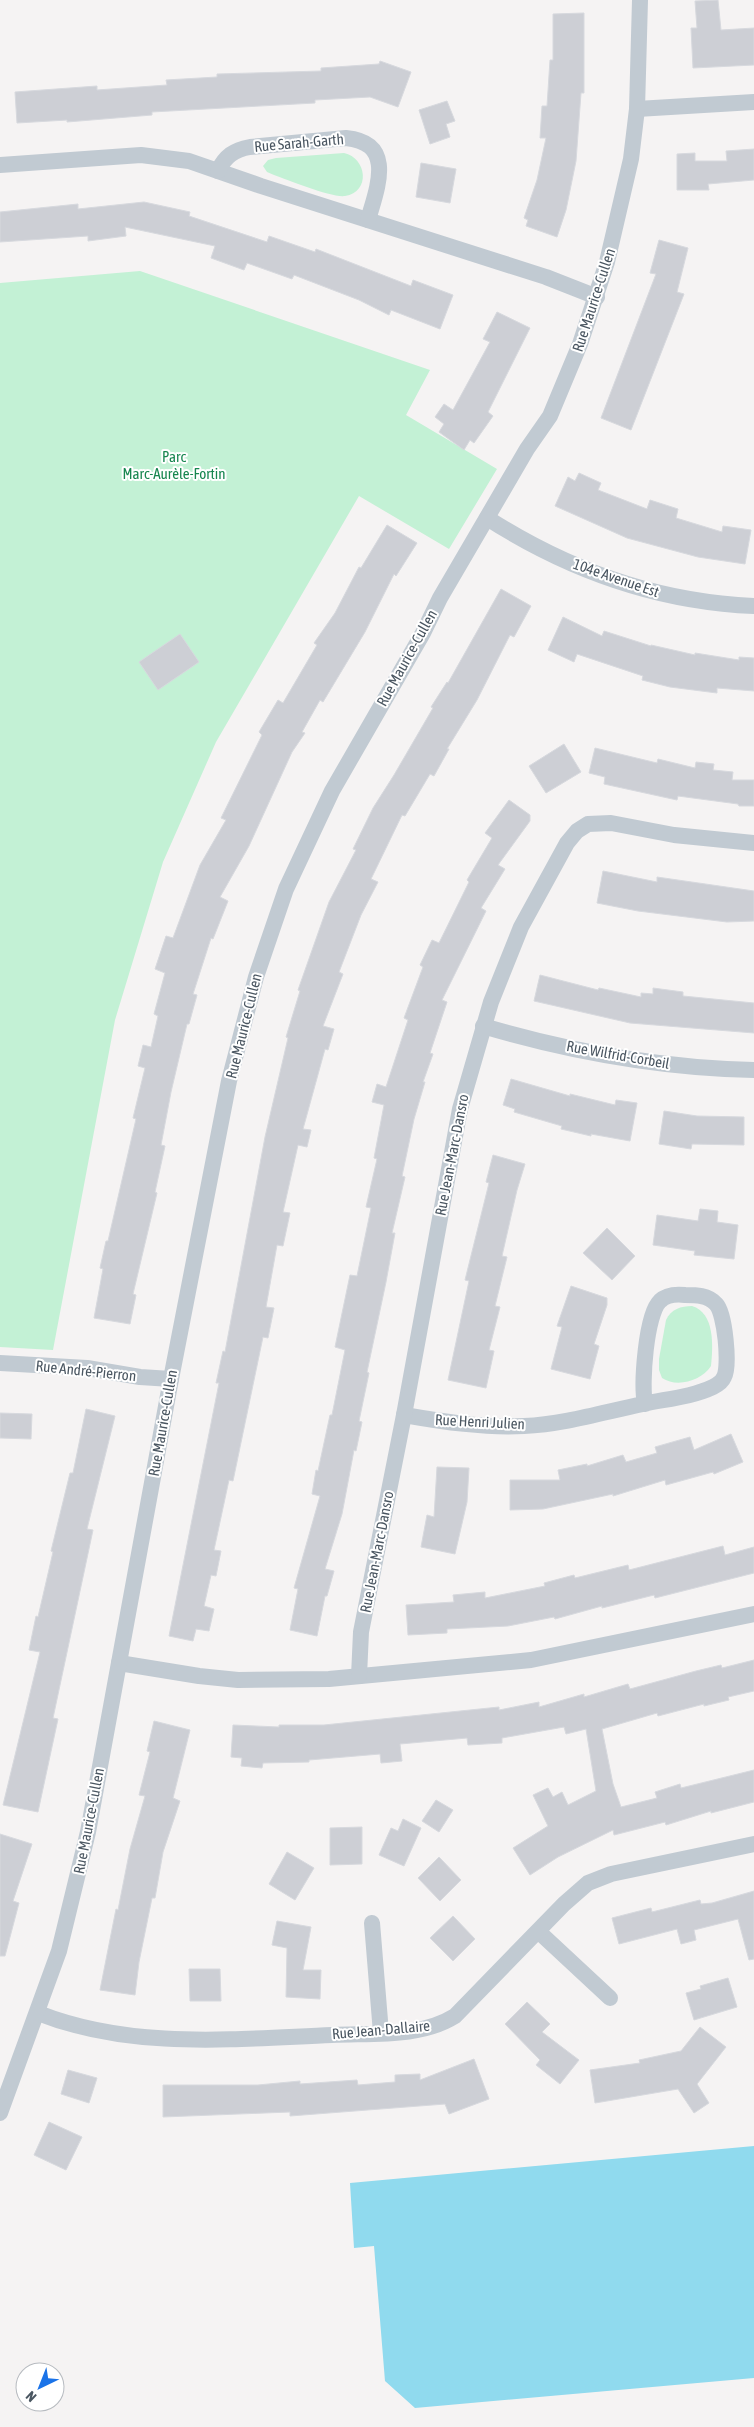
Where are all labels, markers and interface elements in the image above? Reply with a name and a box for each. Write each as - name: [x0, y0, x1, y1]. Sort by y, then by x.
- street label: Rue Sarah-Garth: [253, 130, 344, 155]
- street label: Rue Maurice-Cullen: [569, 246, 618, 354]
- park label: Parc Marc-Aurèle-Fortin: [122, 448, 226, 482]
- street label: 104e Avenue Est: [571, 555, 661, 600]
- street label: Rue Maurice-Cullen: [373, 607, 440, 709]
- street label: Rue Maurice-Cullen: [222, 972, 265, 1080]
- street label: Rue Wilfrid-Corbeil: [565, 1037, 671, 1072]
- street label: Rue Jean-Marc-Dansro: [431, 1093, 472, 1217]
- street label: Rue André-Pierron: [35, 1357, 137, 1384]
- street label: Rue Maurice-Cullen: [145, 1368, 180, 1477]
- street label: Rue Henri Julien: [435, 1411, 525, 1432]
- street label: Rue Jean-Marc-Dansro: [356, 1490, 397, 1614]
- street label: Rue Maurice-Cullen: [70, 1766, 107, 1875]
- street label: Rue Jean-Dallaire: [331, 2017, 431, 2042]
- north arrow: [15, 2362, 65, 2412]
- text: N: [23, 2388, 40, 2405]

